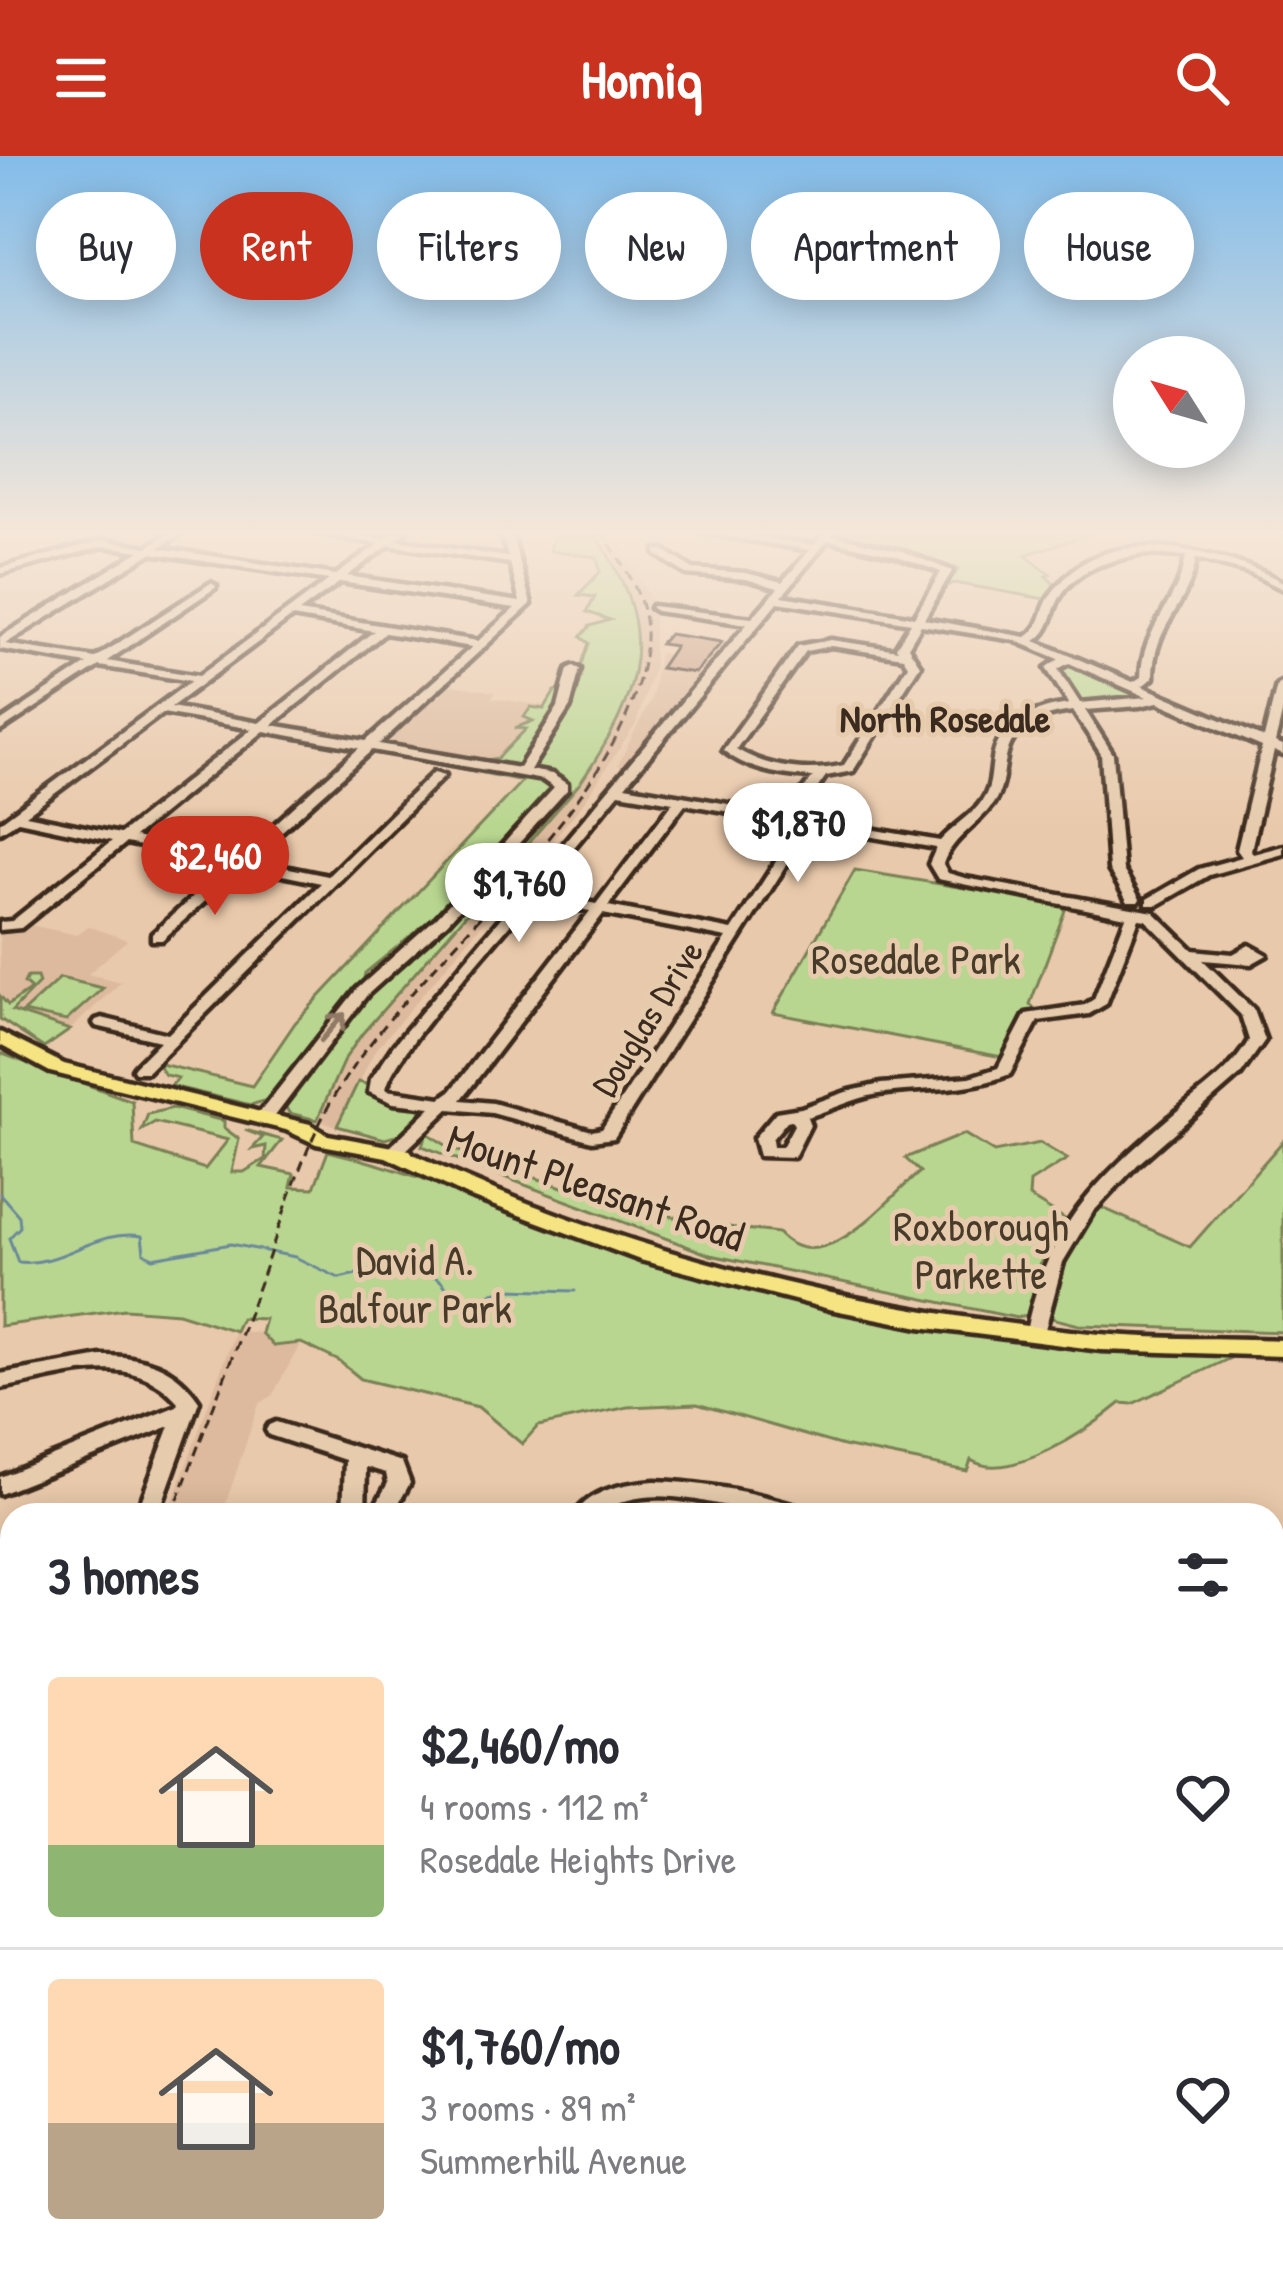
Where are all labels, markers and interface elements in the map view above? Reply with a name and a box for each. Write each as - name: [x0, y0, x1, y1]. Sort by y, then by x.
- text: Homiq: [581, 42, 702, 115]
- icon: menu: [48, 45, 114, 111]
- icon: search: [1169, 45, 1235, 111]
- chip: Buy: [36, 192, 176, 300]
- chip: Rent: [200, 192, 353, 300]
- chip: Filters: [377, 192, 561, 300]
- chip: New: [585, 192, 727, 300]
- chip: Apartment: [751, 192, 1000, 300]
- chip: House: [1024, 192, 1194, 300]
- north arrow: [1113, 336, 1245, 468]
- map controls: [1113, 336, 1245, 468]
- district label: North Rosedale: [840, 691, 1051, 744]
- pin: $1,870: [700, 783, 896, 885]
- text: $1,870: [750, 795, 846, 848]
- pin: $2,460: [117, 816, 313, 918]
- text: $2,460: [168, 828, 262, 881]
- pin: $1,760: [421, 843, 617, 945]
- text: $1,760: [472, 855, 566, 908]
- street label: Douglas Drive: [579, 930, 714, 1105]
- park label: Rosedale Park: [811, 930, 1021, 987]
- one-way arrow: [318, 1012, 346, 1043]
- street label: Mount Pleasant Road: [440, 1109, 752, 1264]
- park label: Roxborough Parkette: [893, 1197, 1069, 1302]
- park label: David A. Balfour Park: [318, 1231, 512, 1336]
- text: 3 homes: [48, 1541, 199, 1610]
- icon: filters: [1170, 1542, 1236, 1608]
- text: $2,460/mo: [420, 1710, 619, 1779]
- icon: home: [144, 1725, 288, 1869]
- icon: heart: [1170, 1764, 1236, 1830]
- text: 4 rooms · 112 m²: [420, 1779, 648, 1832]
- text: Rosedale Heights Drive: [420, 1832, 736, 1885]
- text: $1,760/mo: [420, 2011, 620, 2080]
- icon: home: [144, 2027, 288, 2171]
- icon: heart: [1170, 2066, 1236, 2132]
- text: 3 rooms · 89 m²: [420, 2080, 636, 2133]
- text: Summerhill Avenue: [420, 2133, 687, 2186]

